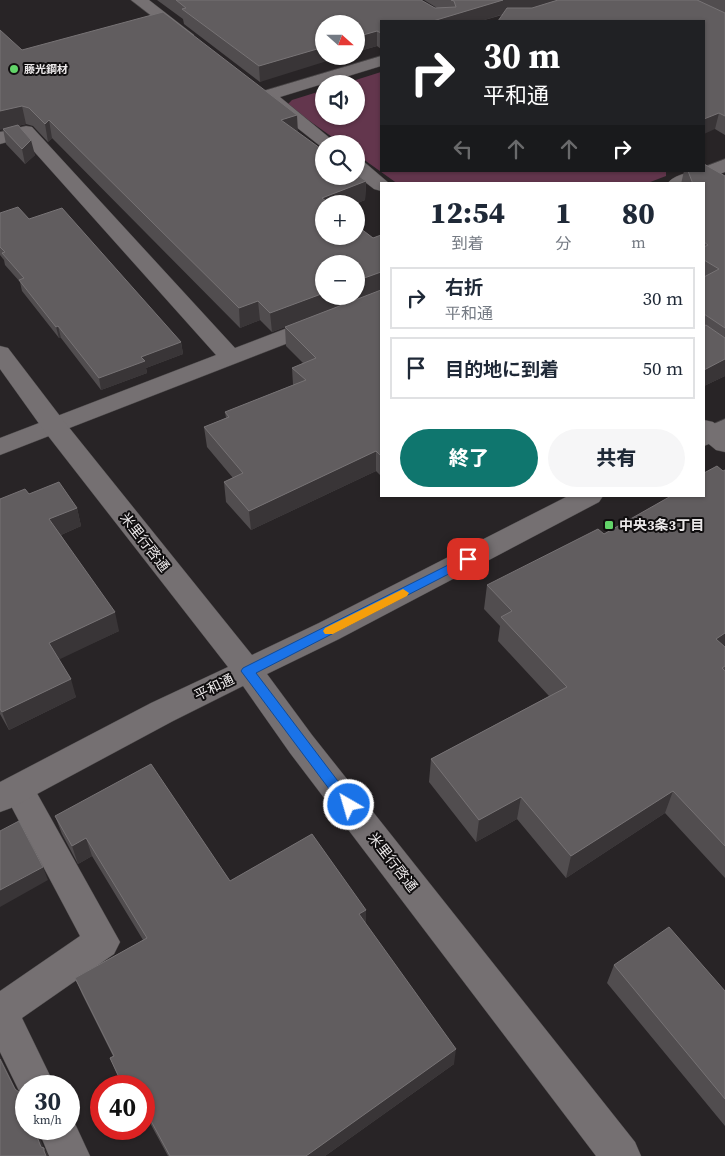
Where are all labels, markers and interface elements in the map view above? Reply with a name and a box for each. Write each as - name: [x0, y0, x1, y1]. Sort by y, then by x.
- north arrow: [315, 15, 365, 65]
- map controls: [315, 15, 365, 305]
- text: 30 m: [483, 32, 560, 80]
- icon: right: [400, 40, 465, 105]
- place label: 藤光鋼材: [24, 62, 68, 77]
- marker: 藤光鋼材: [8, 63, 20, 75]
- button: sound: [315, 75, 365, 125]
- text: 平和通: [483, 80, 549, 110]
- button: search: [315, 135, 365, 185]
- icon: left: [449, 135, 477, 163]
- icon: ahead: [502, 135, 530, 163]
- icon: ahead: [555, 135, 583, 163]
- icon: right: [608, 135, 636, 163]
- text: 12:54: [430, 192, 505, 233]
- text: 1: [555, 192, 572, 233]
- text: 80: [622, 193, 655, 234]
- button: +: [315, 195, 365, 245]
- text: m: [631, 231, 646, 253]
- text: 到着: [452, 232, 484, 254]
- text: 分: [556, 232, 572, 254]
- button: −: [315, 255, 365, 305]
- text: 右折: [445, 274, 483, 300]
- icon: right: [402, 284, 430, 312]
- text: 30 m: [642, 285, 683, 311]
- text: 平和通: [445, 302, 493, 324]
- icon: arrive: [402, 354, 430, 382]
- text: 50 m: [642, 355, 683, 381]
- text: 目的地に到着: [445, 356, 559, 382]
- button: 終了: [400, 429, 538, 487]
- button: 共有: [548, 429, 685, 487]
- street label: 米里行啓通: [116, 508, 174, 576]
- place label: 中央3条3丁目: [619, 515, 704, 535]
- marker: 中央3条3丁目: [603, 519, 615, 531]
- pin: [447, 538, 489, 580]
- icon: arrive: [454, 545, 482, 573]
- street label: 平和通: [191, 669, 237, 705]
- position arrow: [322, 778, 374, 830]
- street label: 米里行啓通: [364, 828, 422, 896]
- speed limit sign: 40: [90, 1075, 155, 1140]
- text: 30: [34, 1084, 61, 1118]
- text: km/h: [33, 1112, 62, 1128]

